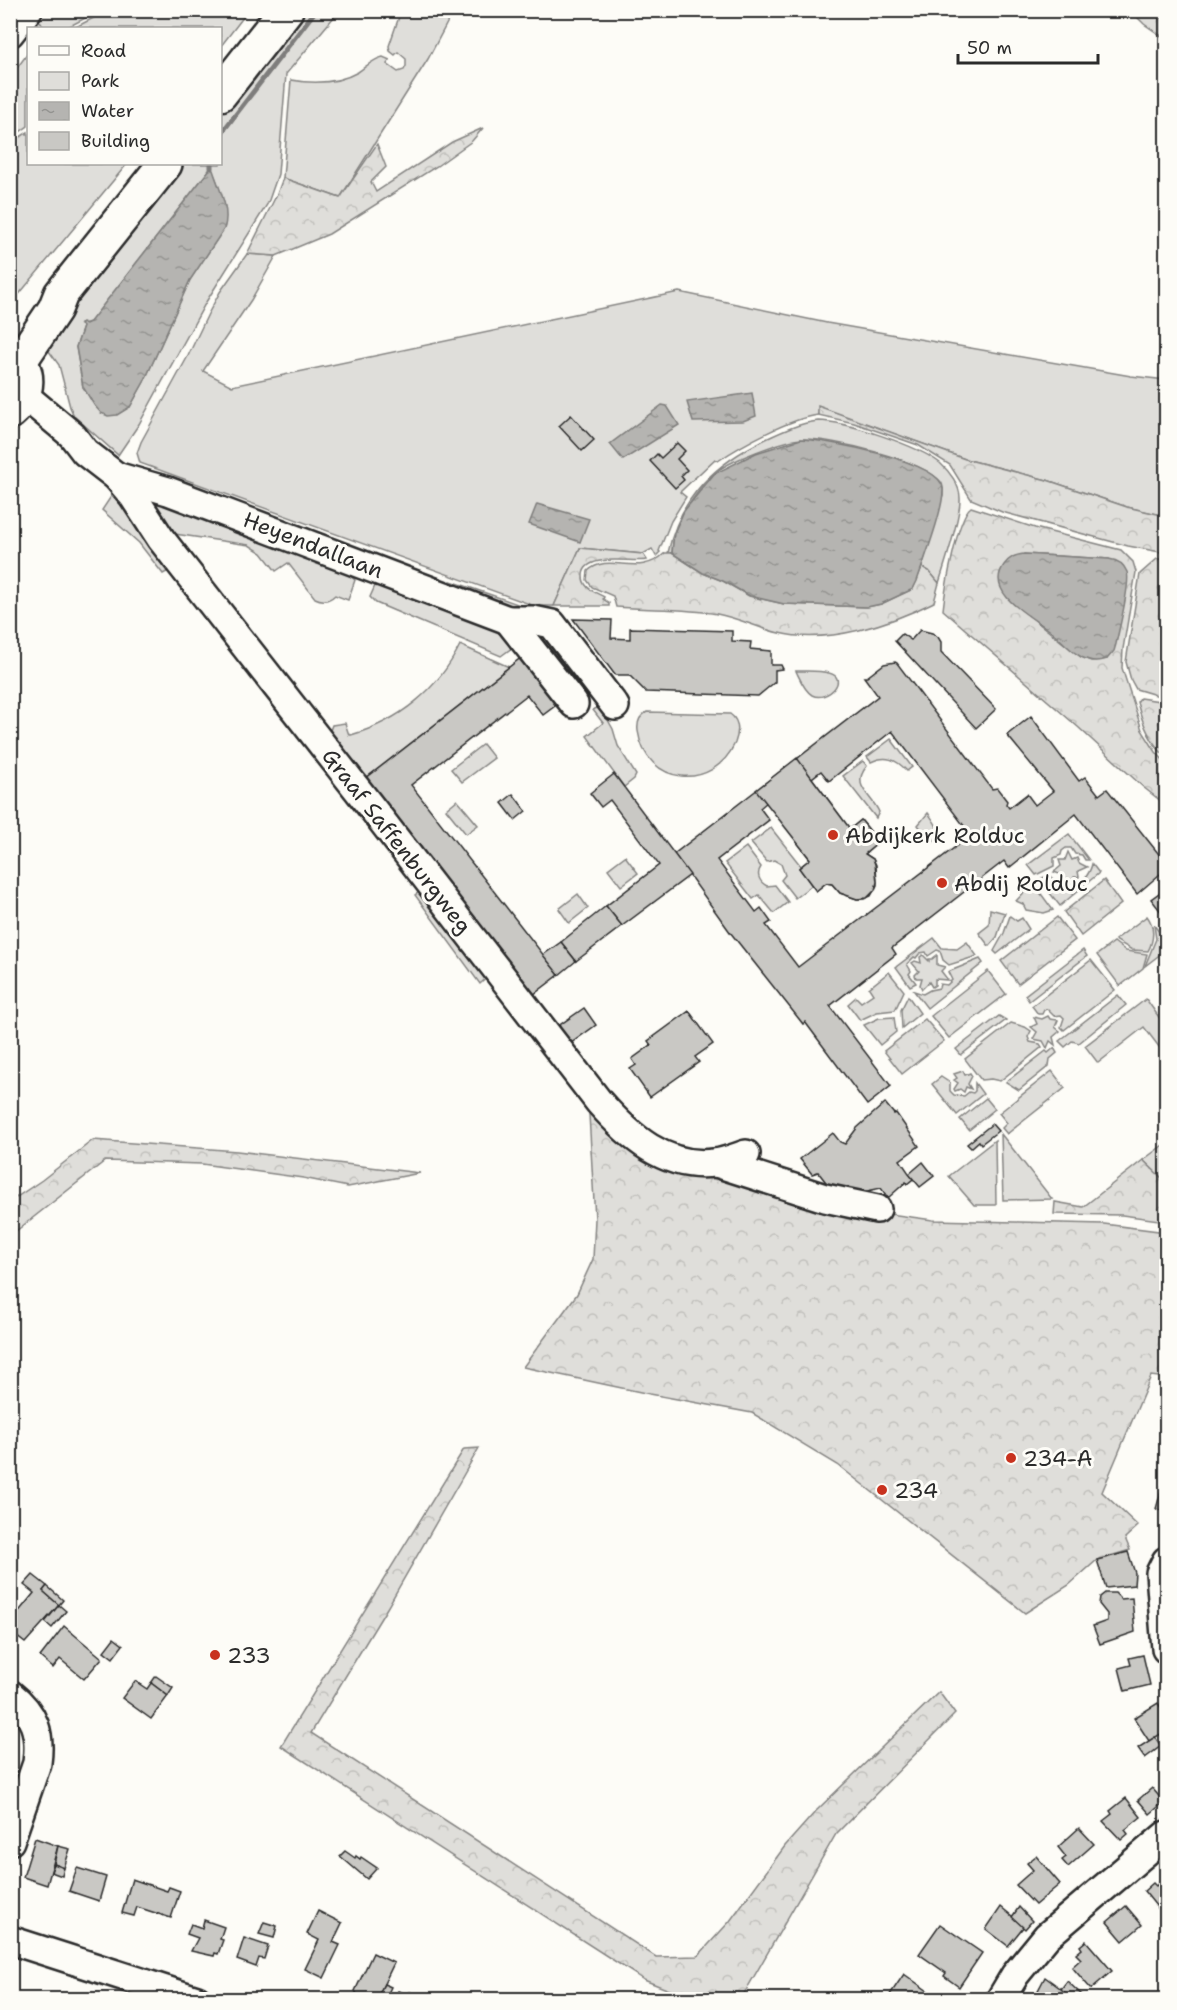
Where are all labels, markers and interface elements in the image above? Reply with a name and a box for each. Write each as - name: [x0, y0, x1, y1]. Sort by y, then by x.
- legend: [27, 27, 222, 165]
- scale bar: [958, 27, 1098, 65]
- text: 50 m: [967, 36, 1012, 60]
- text: Road: [81, 39, 126, 63]
- text: Park: [81, 69, 120, 93]
- text: Water: [81, 99, 134, 123]
- text: Building: [81, 129, 150, 153]
- street label: Heyendallaan: [239, 505, 387, 585]
- street label: Graaf Saffenburgweg: [315, 742, 479, 940]
- place label: Abdijkerk Rolduc: [845, 821, 1025, 850]
- marker: Abdijkerk Rolduc: [826, 828, 840, 842]
- place label: Abdij Rolduc: [954, 869, 1088, 898]
- marker: Abdij Rolduc: [935, 876, 949, 890]
- place label: 234-A: [1023, 1444, 1092, 1473]
- marker: 234-A: [1004, 1451, 1018, 1465]
- place label: 234: [894, 1476, 938, 1505]
- marker: 234: [875, 1483, 889, 1497]
- place label: 233: [227, 1641, 271, 1670]
- marker: 233: [208, 1648, 222, 1662]

